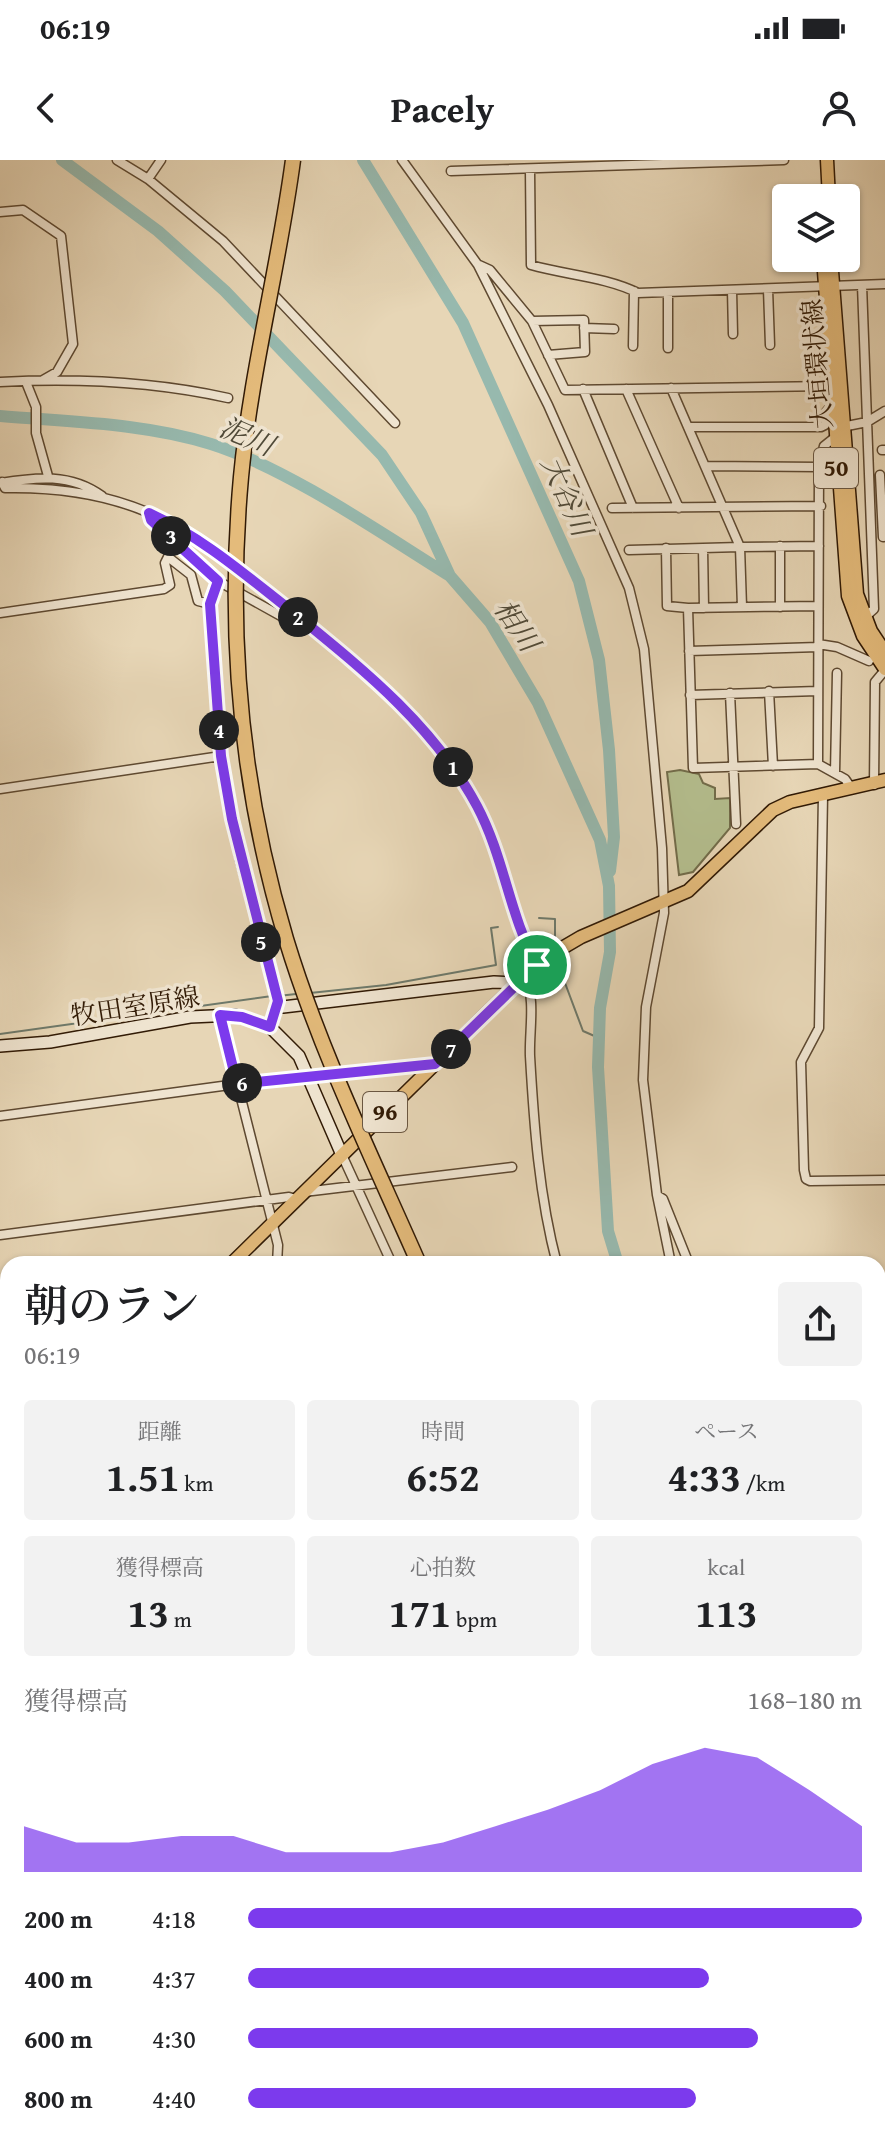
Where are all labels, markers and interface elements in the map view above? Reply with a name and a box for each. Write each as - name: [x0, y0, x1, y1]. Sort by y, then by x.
- text: 06:19: [40, 6, 111, 50]
- text: Pacely: [391, 82, 494, 135]
- icon: back: [24, 86, 68, 130]
- icon: person: [817, 86, 861, 130]
- map controls: [772, 184, 860, 272]
- button: layers: [772, 184, 860, 272]
- street label: 大垣環状線: [791, 298, 842, 431]
- water label: 泥川: [213, 406, 284, 467]
- road number: 50: [814, 448, 858, 488]
- water label: 大谷川: [532, 449, 604, 545]
- pin: 3: [151, 516, 191, 556]
- text: 3: [165, 520, 177, 552]
- water label: 相川: [485, 590, 552, 662]
- pin: 2: [278, 597, 318, 637]
- text: 2: [292, 601, 304, 633]
- pin: 4: [199, 710, 239, 750]
- text: 4: [213, 714, 225, 746]
- pin: 1: [433, 747, 473, 787]
- text: 1: [447, 751, 459, 783]
- pin: 5: [241, 922, 281, 962]
- text: 5: [255, 926, 267, 958]
- pin: [503, 931, 571, 999]
- icon: arrive: [515, 943, 559, 987]
- street label: 牧田室原線: [68, 976, 202, 1035]
- pin: 7: [431, 1029, 471, 1069]
- text: 7: [445, 1033, 457, 1065]
- pin: 6: [222, 1063, 262, 1103]
- text: 6: [236, 1067, 248, 1099]
- road number: 96: [363, 1092, 407, 1132]
- text: 朝のラン: [24, 1273, 200, 1337]
- button: share: [778, 1282, 862, 1366]
- text: 06:19: [24, 1335, 80, 1374]
- text: 距離: [138, 1415, 182, 1447]
- text: 時間: [421, 1415, 465, 1447]
- text: ペース: [694, 1415, 759, 1447]
- text: 1.51: [106, 1447, 179, 1506]
- text: 6:52: [406, 1447, 480, 1506]
- text: 4:33: [667, 1447, 741, 1506]
- text: km: [179, 1467, 213, 1499]
- text: /km: [741, 1467, 785, 1499]
- text: 獲得標高: [116, 1551, 204, 1583]
- text: 心拍数: [410, 1551, 476, 1583]
- text: kcal: [708, 1551, 745, 1583]
- text: 13: [128, 1583, 169, 1642]
- text: 171: [389, 1583, 451, 1642]
- text: 113: [695, 1583, 757, 1642]
- text: m: [169, 1603, 192, 1635]
- text: bpm: [451, 1603, 497, 1635]
- text: 168–180 m: [748, 1680, 862, 1719]
- text: 獲得標高: [24, 1681, 128, 1720]
- text: 200 m: [24, 1899, 92, 1938]
- text: 4:18: [152, 1899, 196, 1938]
- text: 400 m: [24, 1959, 92, 1998]
- text: 4:37: [152, 1959, 196, 1998]
- text: 600 m: [24, 2019, 92, 2058]
- text: 4:30: [152, 2019, 196, 2058]
- text: 800 m: [24, 2079, 92, 2118]
- text: 4:40: [152, 2079, 196, 2118]

